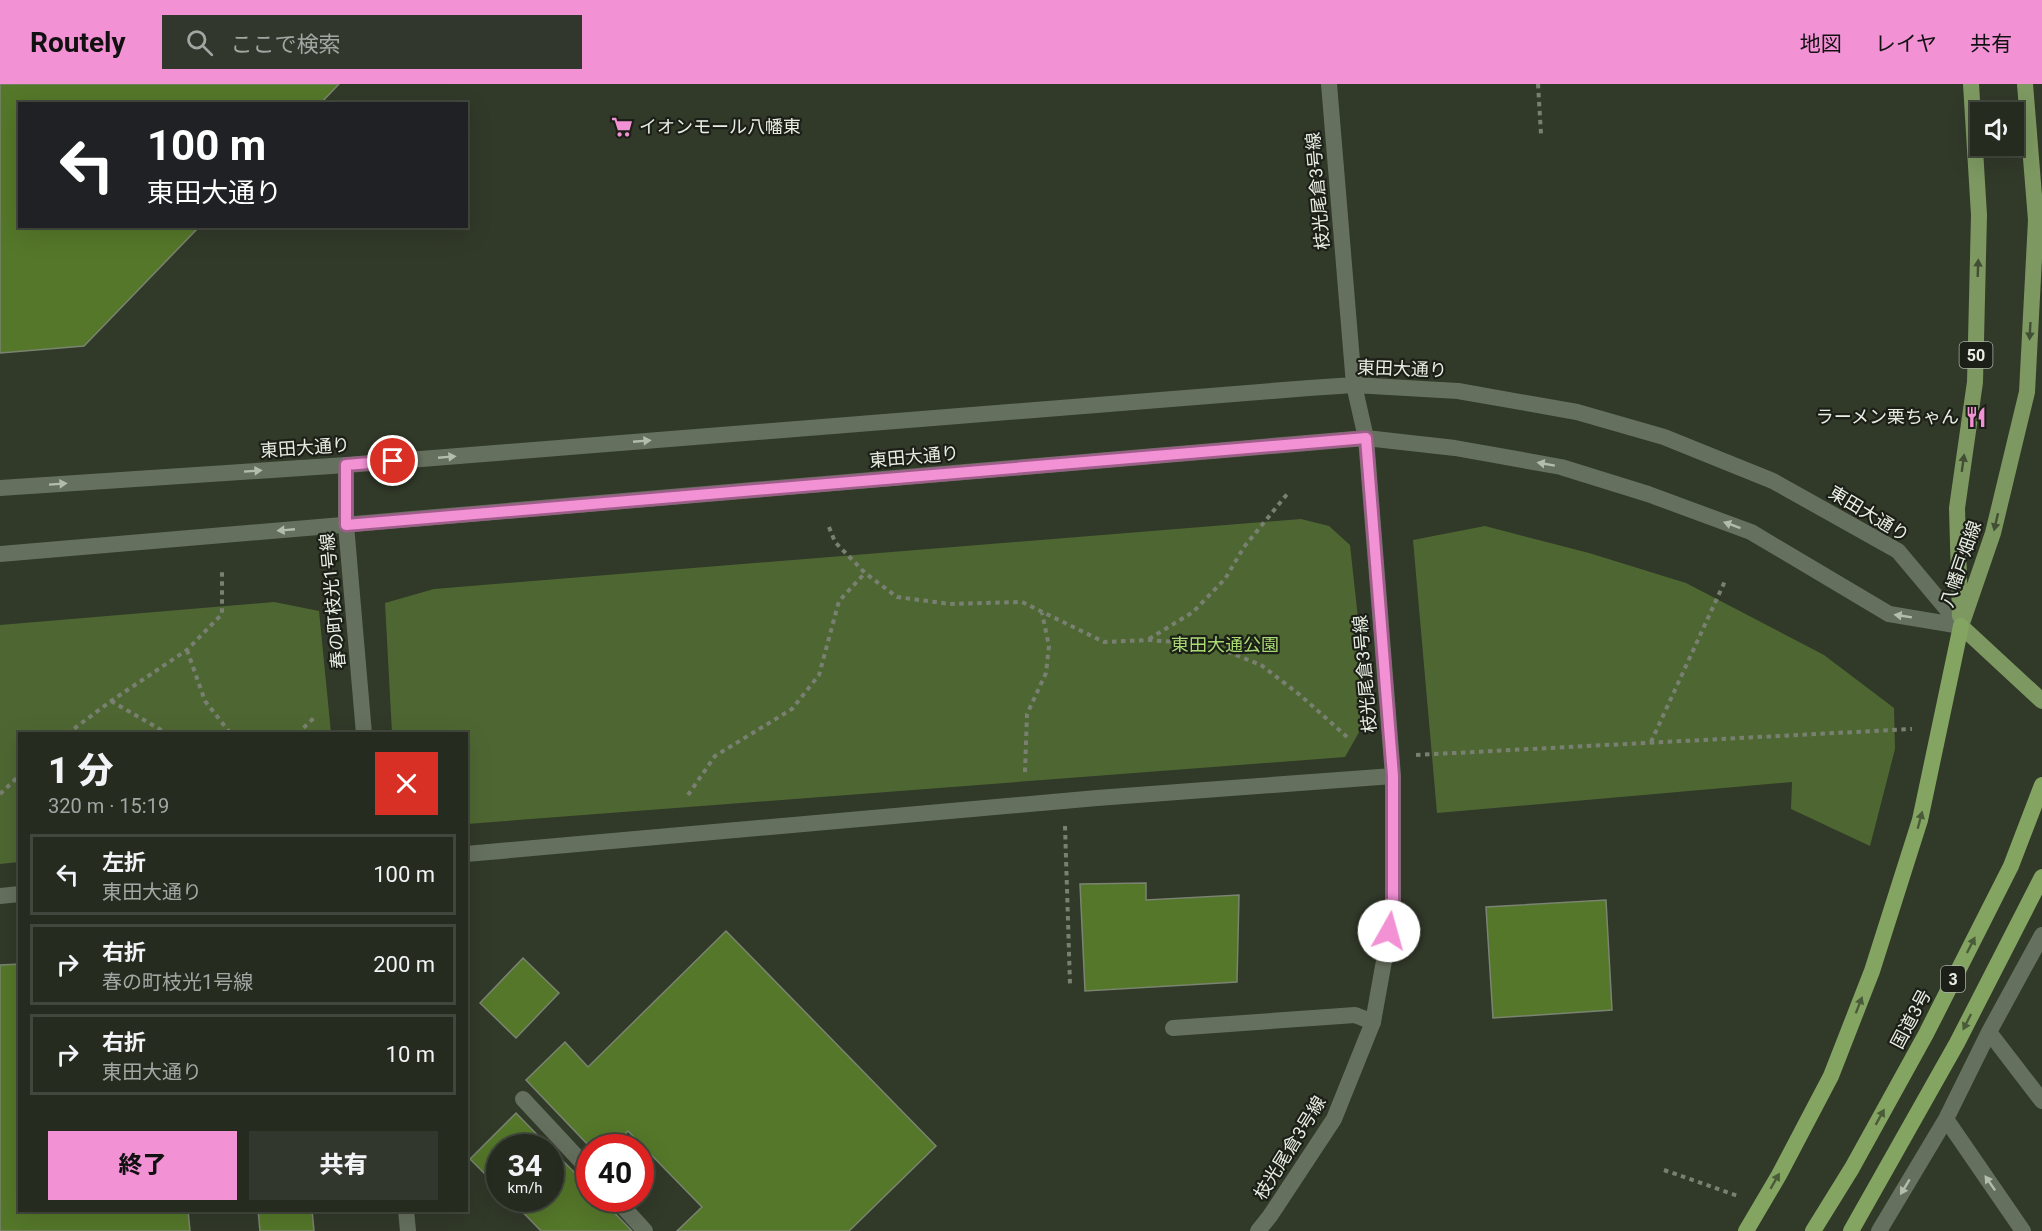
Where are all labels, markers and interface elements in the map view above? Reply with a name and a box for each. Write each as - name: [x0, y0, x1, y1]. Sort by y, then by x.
- search box: [162, 15, 582, 69]
- text: Routely: [30, 26, 126, 59]
- icon: search: [183, 26, 216, 59]
- text: ここで検索: [231, 32, 341, 57]
- text: 地図: [1800, 32, 1842, 56]
- text: レイヤ: [1875, 32, 1937, 56]
- text: 共有: [1970, 32, 2012, 56]
- map controls: [1970, 102, 2024, 156]
- button: sound: [1970, 102, 2024, 156]
- supermarket icon: イオンモール八幡東: [610, 115, 634, 139]
- place label: イオンモール八幡東: [639, 116, 801, 137]
- text: 100 m: [147, 121, 266, 170]
- icon: left: [48, 126, 126, 204]
- street label: 枝光尾倉3号線: [1302, 131, 1333, 251]
- text: 東田大通り: [147, 177, 282, 209]
- one-way arrow: [1973, 259, 1983, 278]
- one-way arrow: [2025, 321, 2034, 340]
- road number: 50: [1960, 342, 1992, 368]
- street label: 東田大通り: [1357, 356, 1447, 381]
- restaurant icon: ラーメン栗ちゃん: [1964, 405, 1988, 429]
- place label: ラーメン栗ちゃん: [1816, 406, 1959, 427]
- street label: 東田大通り: [259, 434, 351, 461]
- pin: [367, 435, 418, 486]
- one-way arrow: [632, 436, 651, 446]
- street label: 東田大通り: [868, 442, 960, 471]
- icon: arrive: [376, 444, 409, 477]
- one-way arrow: [438, 452, 457, 461]
- one-way arrow: [1959, 453, 1968, 472]
- one-way arrow: [1537, 460, 1556, 469]
- one-way arrow: [243, 466, 262, 476]
- one-way arrow: [49, 479, 68, 489]
- street label: 東田大通り: [1825, 481, 1913, 546]
- one-way arrow: [1990, 513, 2000, 531]
- street label: 八幡戸畑線: [1936, 518, 1985, 610]
- one-way arrow: [1722, 520, 1740, 530]
- one-way arrow: [277, 525, 296, 535]
- street label: 春の町枝光1号線: [316, 532, 349, 670]
- one-way arrow: [1893, 611, 1912, 620]
- street label: 枝光尾倉3号線: [1349, 614, 1380, 734]
- park label: 東田大通公園: [1171, 634, 1279, 655]
- text: 1 分: [48, 750, 114, 792]
- button: close: [375, 752, 438, 815]
- text: 320 m · 15:19: [48, 794, 169, 818]
- one-way arrow: [1915, 811, 1925, 829]
- text: 左折: [102, 850, 146, 875]
- icon: left: [51, 858, 84, 891]
- text: 100 m: [373, 862, 435, 887]
- text: 東田大通り: [102, 880, 202, 904]
- position arrow: [1357, 899, 1421, 963]
- one-way arrow: [1966, 936, 1976, 953]
- text: 右折: [102, 940, 146, 965]
- icon: right: [51, 948, 84, 981]
- text: 200 m: [373, 952, 435, 977]
- road number: 3: [1941, 966, 1965, 992]
- text: 春の町枝光1号線: [102, 970, 253, 994]
- street label: 国道3号: [1886, 986, 1935, 1052]
- one-way arrow: [1855, 996, 1864, 1014]
- one-way arrow: [1963, 1014, 1972, 1031]
- text: 右折: [102, 1030, 146, 1055]
- icon: right: [51, 1038, 84, 1071]
- text: 10 m: [386, 1042, 435, 1067]
- text: 東田大通り: [102, 1060, 202, 1084]
- street label: 枝光尾倉3号線: [1249, 1092, 1330, 1203]
- one-way arrow: [1875, 1108, 1885, 1125]
- button: 終了: [48, 1131, 237, 1200]
- button: 共有: [249, 1131, 438, 1200]
- speed limit sign: 40: [576, 1134, 654, 1212]
- text: 34: [508, 1148, 542, 1183]
- one-way arrow: [1770, 1173, 1781, 1189]
- one-way arrow: [1984, 1175, 1996, 1191]
- text: km/h: [507, 1179, 543, 1197]
- one-way arrow: [1900, 1179, 1911, 1195]

